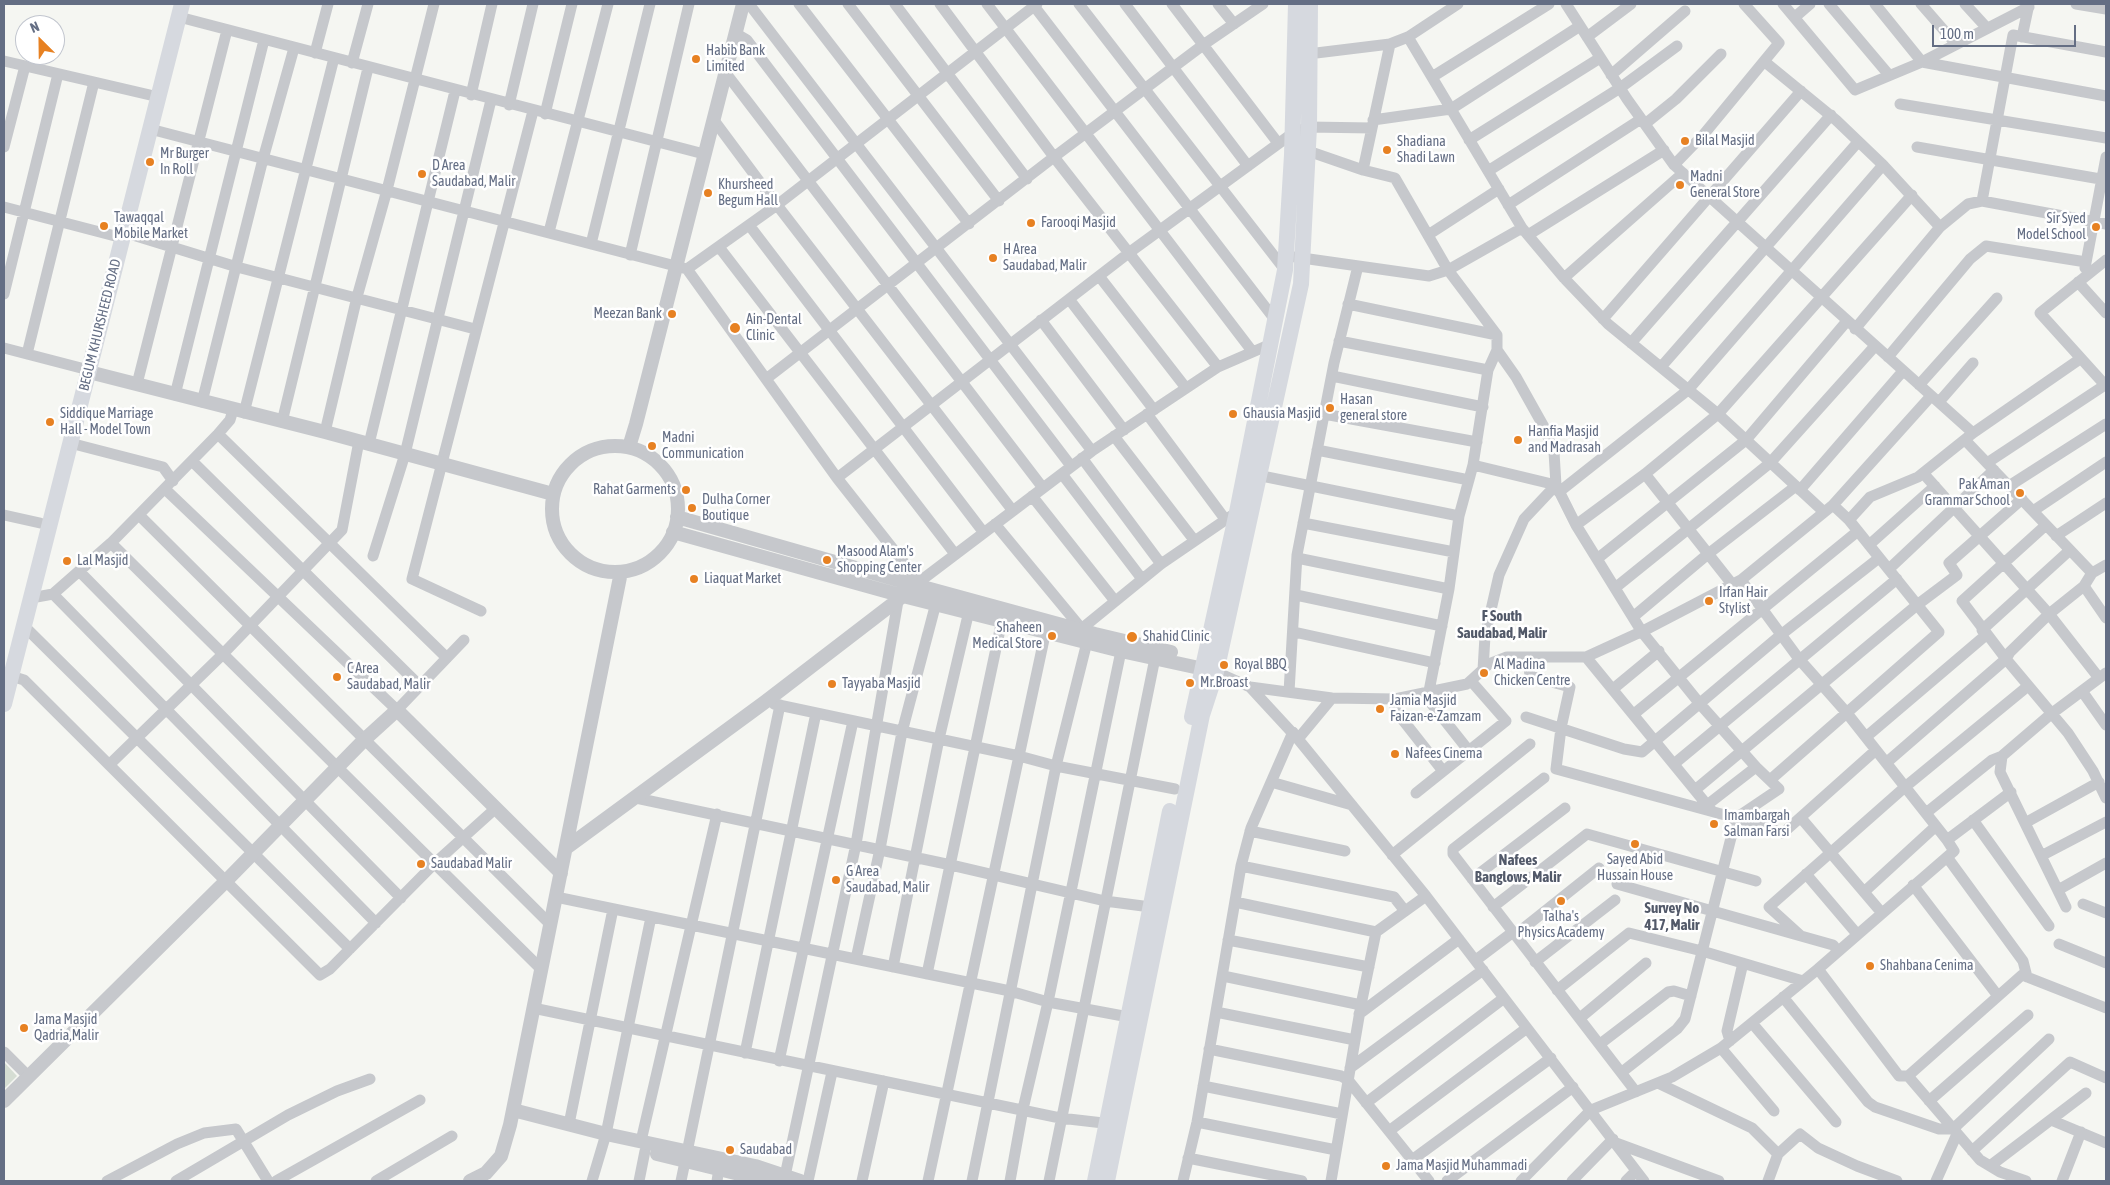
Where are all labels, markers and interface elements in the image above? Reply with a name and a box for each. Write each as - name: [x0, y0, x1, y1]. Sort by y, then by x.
- north arrow: [15, 15, 65, 65]
- scale bar: [1935, 15, 2079, 47]
- text: N: [28, 18, 41, 36]
- text: 100 m: [1940, 25, 1974, 42]
- place label: Habib Bank Limited: [706, 43, 765, 75]
- marker: Habib Bank Limited: [690, 53, 702, 65]
- place label: Bilal Masjid: [1695, 133, 1755, 149]
- place label: Shadiana Shadi Lawn: [1397, 134, 1455, 166]
- marker: Bilal Masjid: [1679, 135, 1691, 147]
- marker: Shadiana Shadi Lawn: [1381, 144, 1393, 156]
- place label: Mr Burger In Roll: [160, 146, 209, 178]
- marker: Mr Burger In Roll: [144, 156, 156, 168]
- place label: D Area Saudabad, Malir: [432, 158, 515, 190]
- marker: D Area Saudabad, Malir: [416, 168, 428, 180]
- place label: Madni General Store: [1690, 169, 1760, 202]
- place label: Khursheed Begum Hall: [718, 177, 778, 210]
- marker: Madni General Store: [1674, 179, 1686, 191]
- marker: Khursheed Begum Hall: [702, 187, 714, 199]
- place label: Tawaqqal Mobile Market: [114, 210, 188, 242]
- place label: Sir Syed Model School: [2017, 211, 2086, 243]
- place label: Farooqi Masjid: [1041, 215, 1116, 231]
- marker: Farooqi Masjid: [1025, 217, 1037, 229]
- marker: Tawaqqal Mobile Market: [98, 220, 110, 232]
- marker: Sir Syed Model School: [2090, 221, 2102, 233]
- place label: H Area Saudabad, Malir: [1003, 242, 1086, 274]
- marker: H Area Saudabad, Malir: [987, 252, 999, 264]
- street label: BEGUM KHURSHEED ROAD: [75, 257, 125, 393]
- place label: Meezan Bank: [594, 306, 662, 322]
- marker: Meezan Bank: [666, 308, 678, 320]
- place label: Ain-Dental Clinic: [746, 312, 802, 344]
- marker: Ain-Dental Clinic: [728, 321, 742, 335]
- place label: Hasan general store: [1340, 392, 1407, 424]
- marker: Hasan general store: [1324, 402, 1336, 414]
- place label: Siddique Marriage Hall - Model Town: [60, 406, 153, 438]
- place label: Ghausia Masjid: [1243, 406, 1321, 422]
- marker: Ghausia Masjid: [1227, 408, 1239, 420]
- marker: Siddique Marriage Hall - Model Town: [44, 416, 56, 428]
- place label: Hanfia Masjid and Madrasah: [1528, 424, 1601, 457]
- place label: Madni Communication: [662, 430, 744, 462]
- marker: Hanfia Masjid and Madrasah: [1512, 434, 1524, 446]
- marker: Madni Communication: [646, 440, 658, 452]
- place label: Pak Aman Grammar School: [1925, 477, 2010, 510]
- place label: Rahat Garments: [593, 482, 676, 498]
- marker: Rahat Garments: [680, 484, 692, 496]
- marker: Pak Aman Grammar School: [2014, 487, 2026, 499]
- place label: Dulha Corner Boutique: [702, 492, 770, 524]
- marker: Dulha Corner Boutique: [686, 502, 698, 514]
- place label: Masood Alam's Shopping Center: [837, 544, 921, 576]
- place label: Lal Masjid: [77, 553, 128, 569]
- marker: Masood Alam's Shopping Center: [821, 554, 833, 566]
- marker: Lal Masjid: [61, 555, 73, 567]
- place label: Liaquat Market: [704, 571, 781, 587]
- marker: Liaquat Market: [688, 573, 700, 585]
- place label: Irfan Hair Stylist: [1719, 585, 1768, 618]
- marker: Irfan Hair Stylist: [1703, 595, 1715, 607]
- district label: F South Saudabad, Malir: [1457, 607, 1547, 642]
- place label: Shaheen Medical Store: [972, 620, 1042, 652]
- place label: Shahid Clinic: [1143, 629, 1209, 645]
- marker: Shaheen Medical Store: [1046, 630, 1058, 642]
- marker: Shahid Clinic: [1125, 630, 1139, 644]
- place label: Royal BBQ: [1234, 657, 1287, 673]
- place label: Al Madina Chicken Centre: [1494, 657, 1570, 690]
- marker: Royal BBQ: [1218, 659, 1230, 671]
- place label: C Area Saudabad, Malir: [347, 661, 430, 694]
- marker: Al Madina Chicken Centre: [1478, 667, 1490, 679]
- marker: C Area Saudabad, Malir: [331, 671, 343, 683]
- place label: Mr.Broast: [1200, 675, 1248, 691]
- place label: Tayyaba Masjid: [842, 676, 921, 692]
- marker: Mr.Broast: [1184, 677, 1196, 689]
- marker: Tayyaba Masjid: [826, 678, 838, 690]
- place label: Jamia Masjid Faizan-e-Zamzam: [1390, 693, 1481, 726]
- marker: Jamia Masjid Faizan-e-Zamzam: [1374, 703, 1386, 715]
- place label: Nafees Cinema: [1405, 746, 1482, 762]
- marker: Nafees Cinema: [1389, 748, 1401, 760]
- place label: Imambargah Salman Farsi: [1724, 808, 1790, 840]
- marker: Imambargah Salman Farsi: [1708, 818, 1720, 830]
- marker: Sayed Abid Hussain House: [1629, 838, 1641, 850]
- district label: Nafees Banglows, Malir: [1475, 851, 1561, 886]
- place label: Sayed Abid Hussain House: [1597, 852, 1673, 884]
- place label: Saudabad Malir: [431, 856, 512, 872]
- marker: Saudabad Malir: [415, 858, 427, 870]
- place label: G Area Saudabad, Malir: [846, 864, 929, 896]
- marker: G Area Saudabad, Malir: [830, 874, 842, 886]
- marker: Talha's Physics Academy: [1555, 895, 1567, 907]
- district label: Survey No 417, Malir: [1645, 899, 1699, 934]
- place label: Talha's Physics Academy: [1517, 909, 1605, 942]
- place label: Shahbana Cenima: [1880, 958, 1974, 974]
- marker: Shahbana Cenima: [1864, 960, 1876, 972]
- place label: Jama Masjid Qadria,Malir: [34, 1012, 99, 1044]
- marker: Jama Masjid Qadria,Malir: [18, 1022, 30, 1034]
- place label: Saudabad: [740, 1142, 792, 1158]
- marker: Saudabad: [724, 1144, 736, 1156]
- place label: Jama Masjid Muhammadi: [1396, 1158, 1527, 1174]
- marker: Jama Masjid Muhammadi: [1380, 1160, 1392, 1172]

